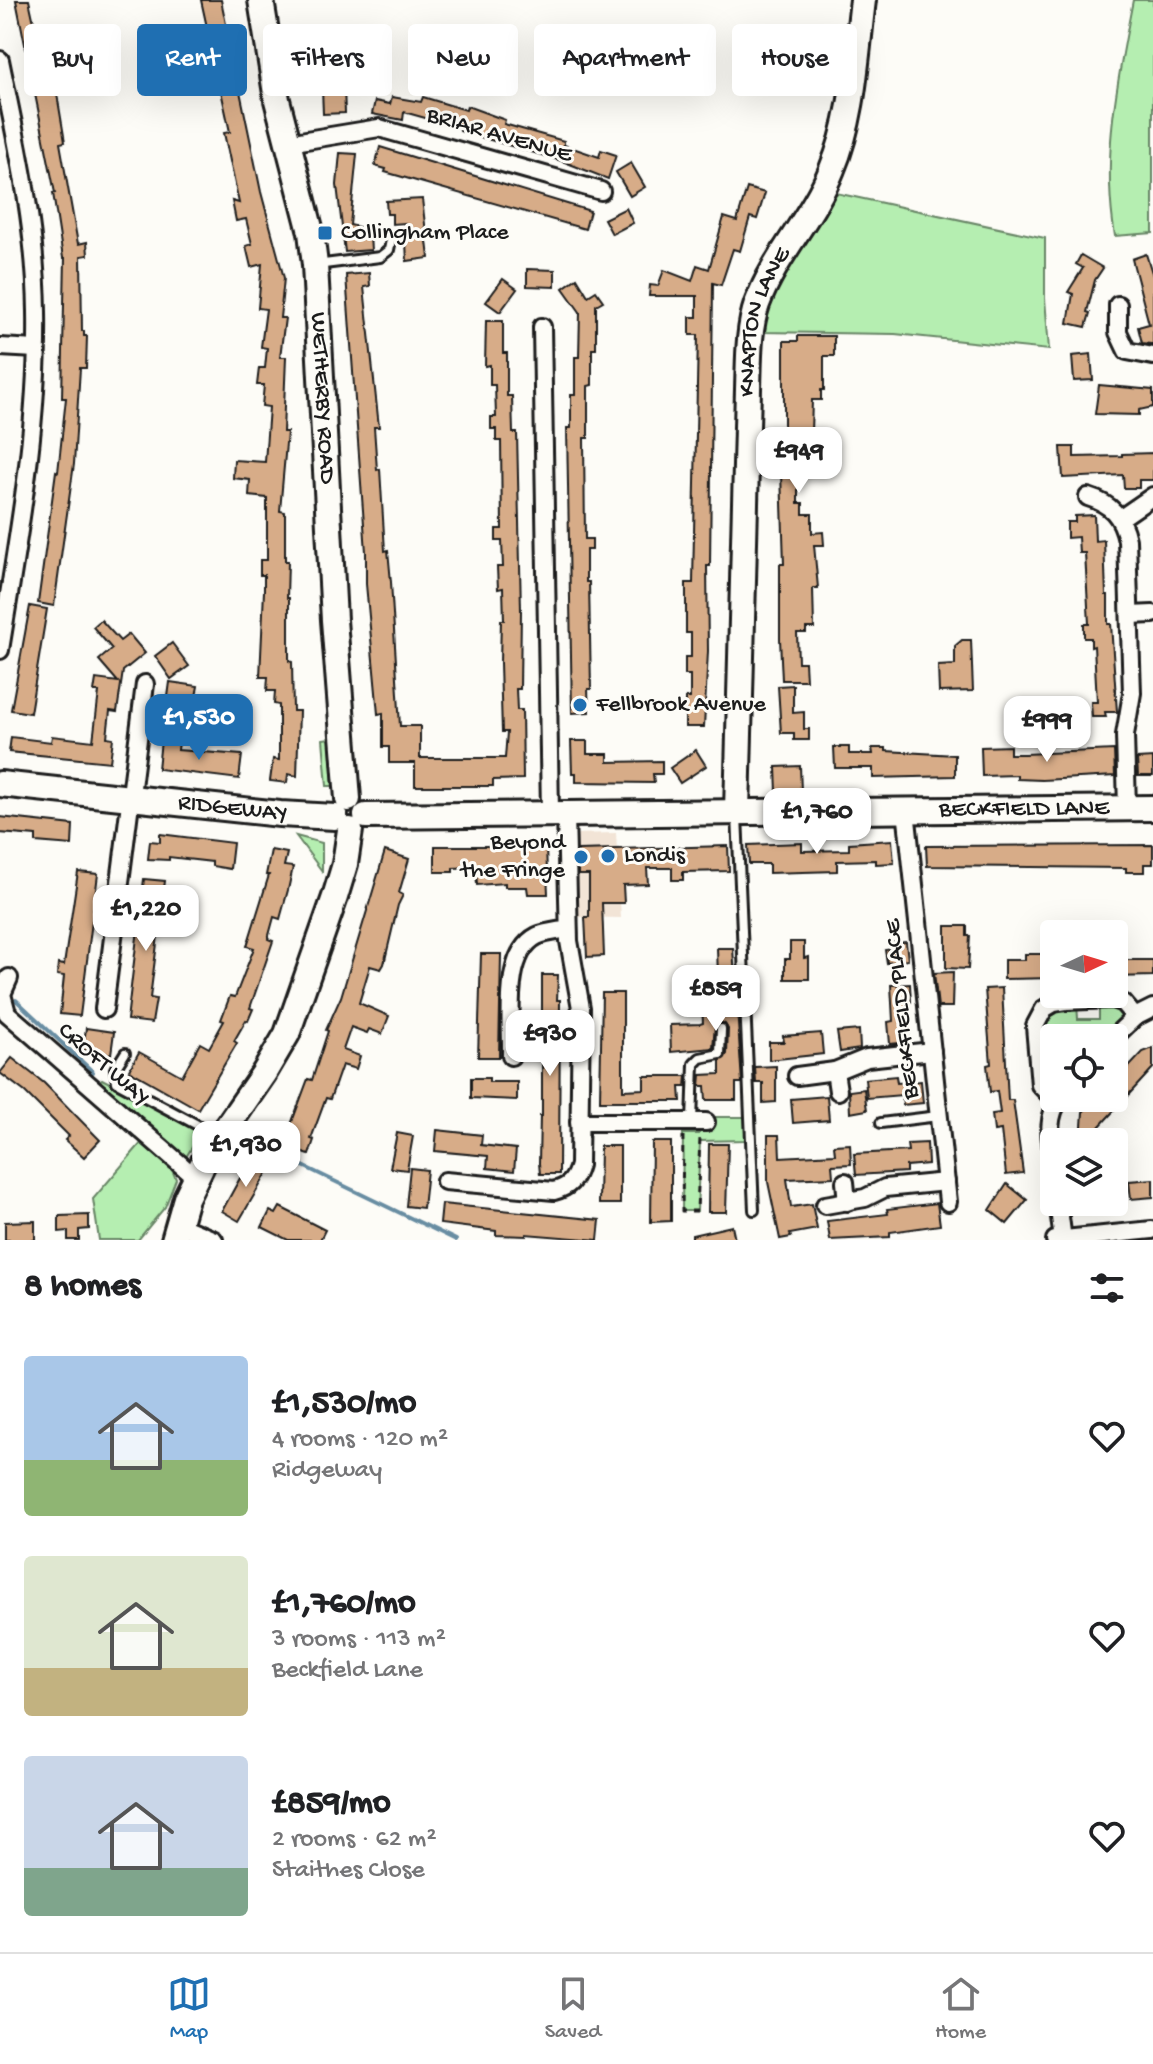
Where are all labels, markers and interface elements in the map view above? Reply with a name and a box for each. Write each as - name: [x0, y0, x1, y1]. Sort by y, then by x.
- chip: Buy: [24, 24, 121, 96]
- chip: Rent: [137, 24, 247, 96]
- chip: Filters: [263, 24, 392, 96]
- chip: New: [408, 24, 518, 96]
- chip: Apartment: [534, 24, 716, 96]
- chip: House: [732, 24, 857, 96]
- street label: BRIAR AVENUE: [422, 101, 576, 171]
- place label: Collingham Place: [341, 219, 509, 248]
- marker: Collingham Place: [316, 224, 334, 242]
- street label: KNAPTON LANE: [733, 241, 798, 397]
- street label: WETHERBY ROAD: [303, 311, 341, 485]
- pin: £949: [752, 427, 846, 495]
- text: £949: [774, 437, 824, 468]
- place label: Fellbrook Avenue: [595, 691, 767, 720]
- pin: £1,530: [134, 694, 264, 762]
- marker: Fellbrook Avenue: [571, 696, 589, 714]
- pin: £999: [1000, 696, 1094, 764]
- text: £1,530: [163, 704, 235, 735]
- text: £999: [1022, 706, 1072, 737]
- pin: £1,760: [752, 788, 882, 856]
- street label: RIDGEWAY: [177, 789, 288, 829]
- street label: BECKFIELD LANE: [938, 794, 1110, 825]
- text: £1,760: [781, 798, 853, 829]
- place label: Beyond the Fringe: [459, 829, 567, 886]
- place label: Londis: [624, 842, 686, 871]
- marker: Londis: [599, 847, 617, 865]
- marker: Beyond the Fringe: [572, 848, 590, 866]
- pin: £1,220: [81, 885, 211, 953]
- text: £1,220: [111, 895, 181, 926]
- street label: BECKFIELD PLACE: [879, 917, 927, 1101]
- north arrow: [1040, 920, 1128, 1008]
- map controls: [1040, 920, 1128, 1216]
- pin: £859: [669, 965, 763, 1033]
- text: £859: [690, 975, 742, 1006]
- pin: £930: [503, 1010, 597, 1078]
- street label: CROFT WAY: [51, 1017, 155, 1113]
- text: £930: [524, 1020, 576, 1051]
- button: locate: [1040, 1024, 1128, 1112]
- pin: £1,930: [181, 1121, 311, 1189]
- button: layers: [1040, 1128, 1128, 1216]
- text: £1,930: [210, 1131, 282, 1162]
- icon: filters: [1085, 1266, 1129, 1310]
- text: 8 homes: [24, 1268, 141, 1308]
- text: £1,530/mo: [272, 1385, 416, 1425]
- icon: home: [88, 1388, 184, 1484]
- icon: heart: [1085, 1414, 1129, 1458]
- text: 4 rooms · 120 m²: [272, 1425, 448, 1456]
- text: Ridgeway: [272, 1456, 382, 1487]
- text: £1,760/mo: [272, 1585, 416, 1625]
- icon: home: [88, 1588, 184, 1684]
- icon: heart: [1085, 1614, 1129, 1658]
- text: 3 rooms · 113 m²: [272, 1625, 446, 1656]
- text: Beckfield Lane: [272, 1656, 423, 1687]
- text: £859/mo: [272, 1785, 391, 1825]
- icon: home: [88, 1788, 184, 1884]
- icon: heart: [1085, 1814, 1129, 1858]
- text: 2 rooms · 62 m²: [272, 1825, 436, 1856]
- text: Staithes Close: [272, 1856, 425, 1887]
- tab: Map: [167, 1972, 211, 2046]
- tab: Saved: [545, 1972, 601, 2046]
- tab: Home: [935, 1972, 986, 2046]

